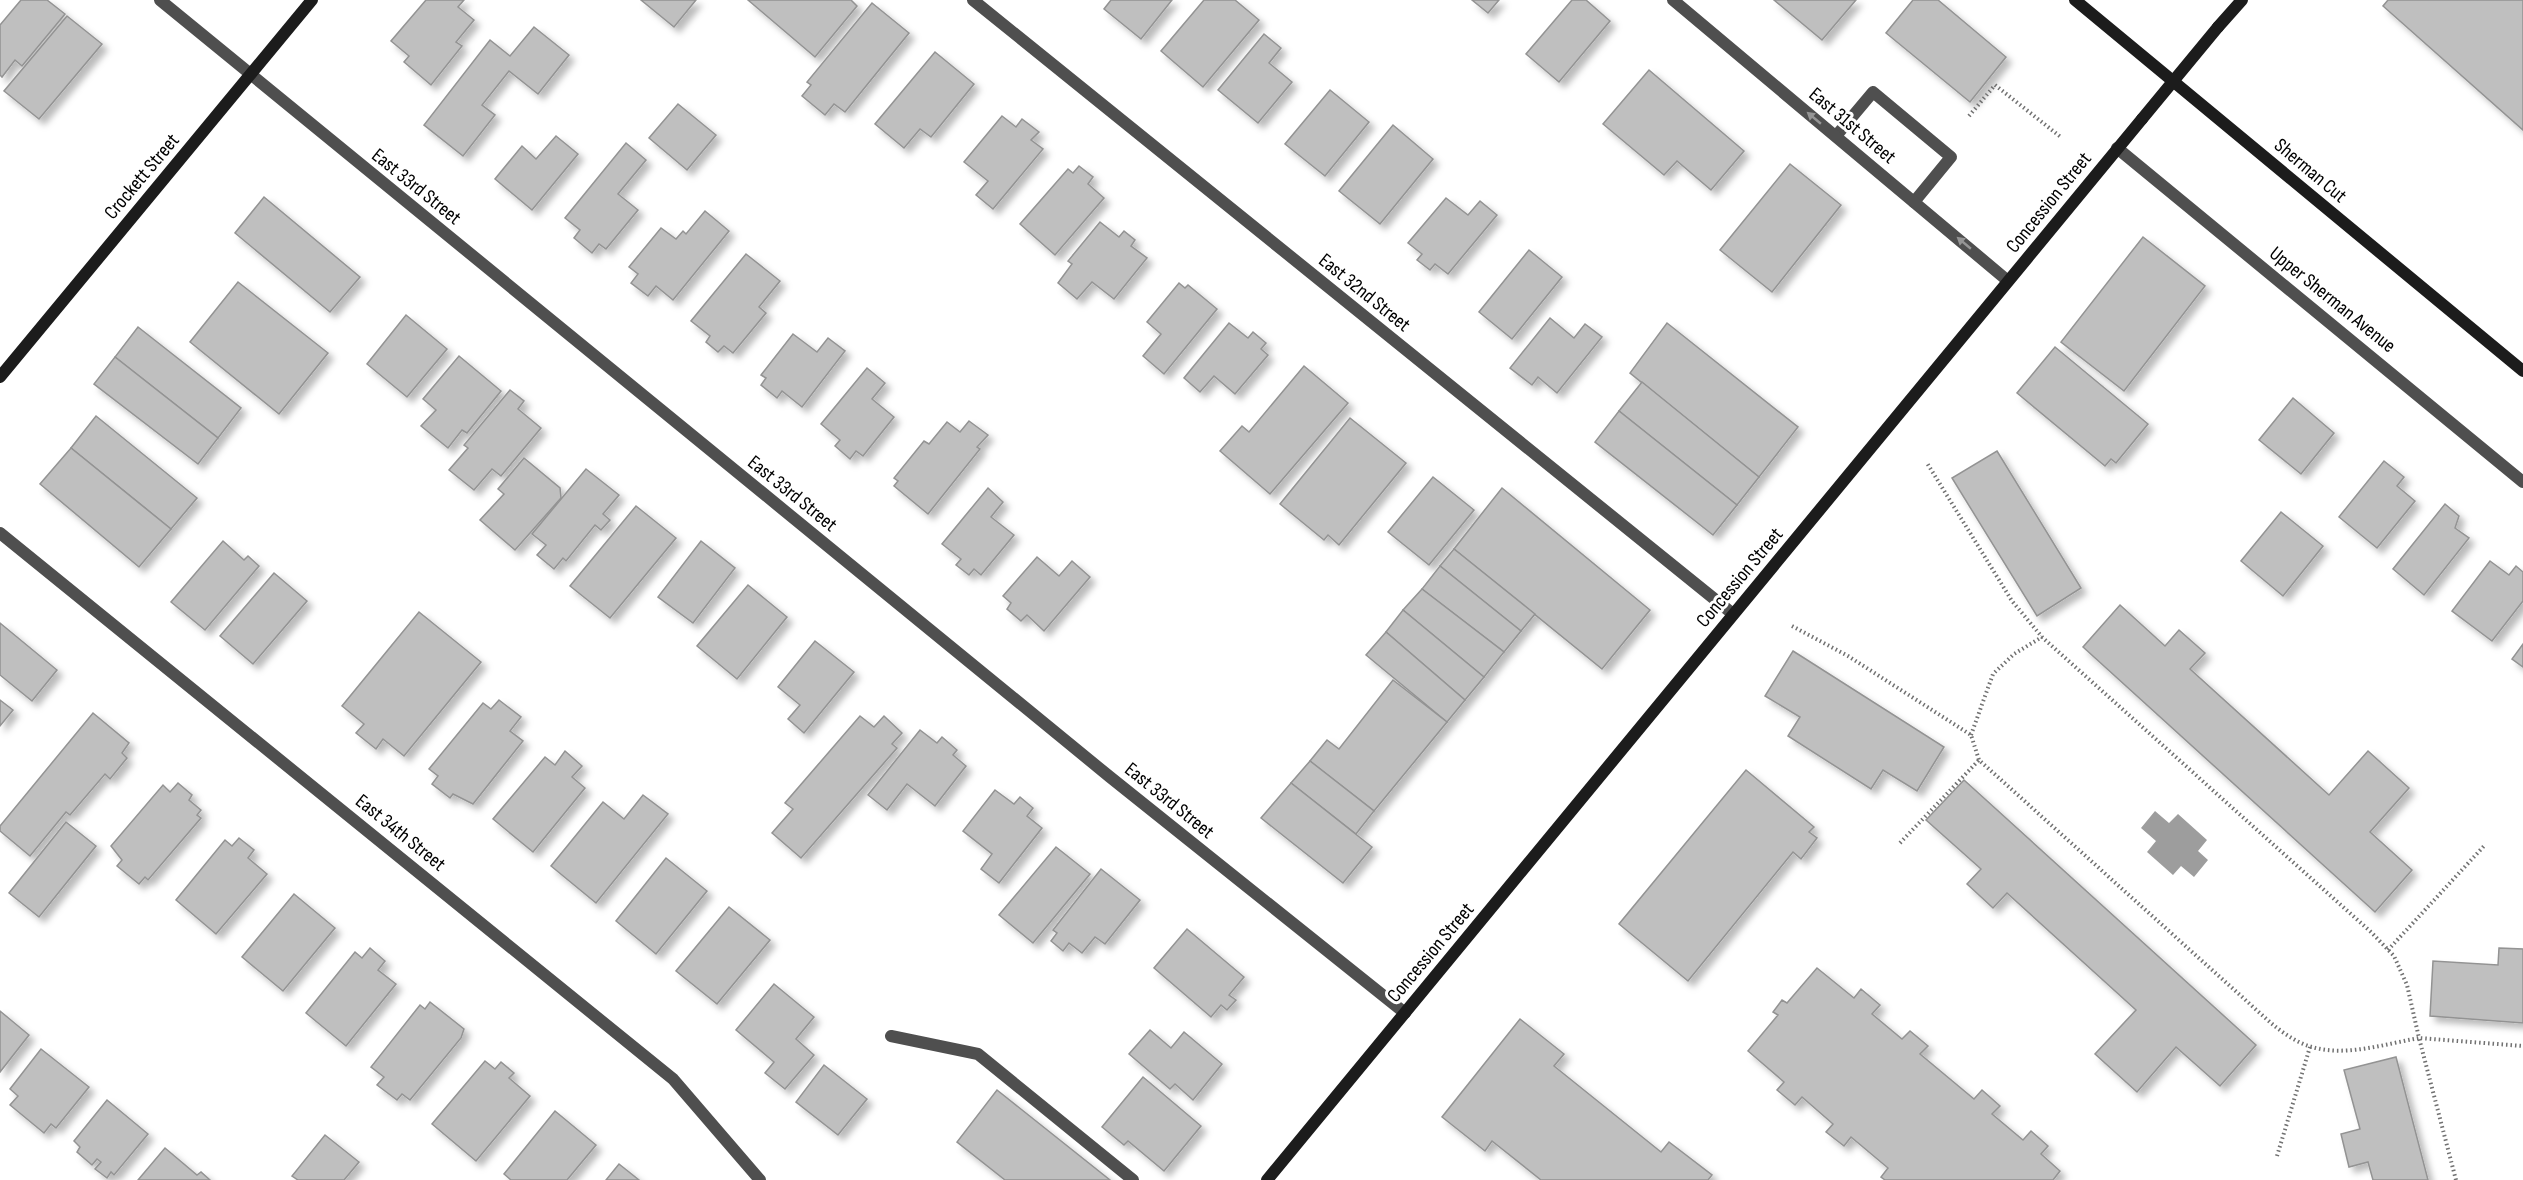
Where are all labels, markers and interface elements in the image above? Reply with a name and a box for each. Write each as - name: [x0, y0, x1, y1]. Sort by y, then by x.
- street label: East 31st Street: [1804, 82, 1901, 169]
- one-way arrow: [1807, 112, 1822, 125]
- street label: Crockett Street: [99, 129, 184, 224]
- street label: Sherman Cut: [2269, 134, 2351, 208]
- street label: East 33rd Street: [367, 143, 466, 230]
- street label: Concession Street: [2001, 147, 2097, 258]
- one-way arrow: [1956, 237, 1972, 250]
- street label: Upper Sherman Avenue: [2264, 242, 2400, 358]
- street label: East 32nd Street: [1314, 249, 1415, 337]
- street label: East 33rd Street: [743, 450, 842, 537]
- street label: Concession Street: [1691, 523, 1788, 632]
- street label: East 33rd Street: [1120, 757, 1219, 844]
- street label: East 34th Street: [350, 789, 450, 876]
- street label: Concession Street: [1382, 898, 1479, 1007]

